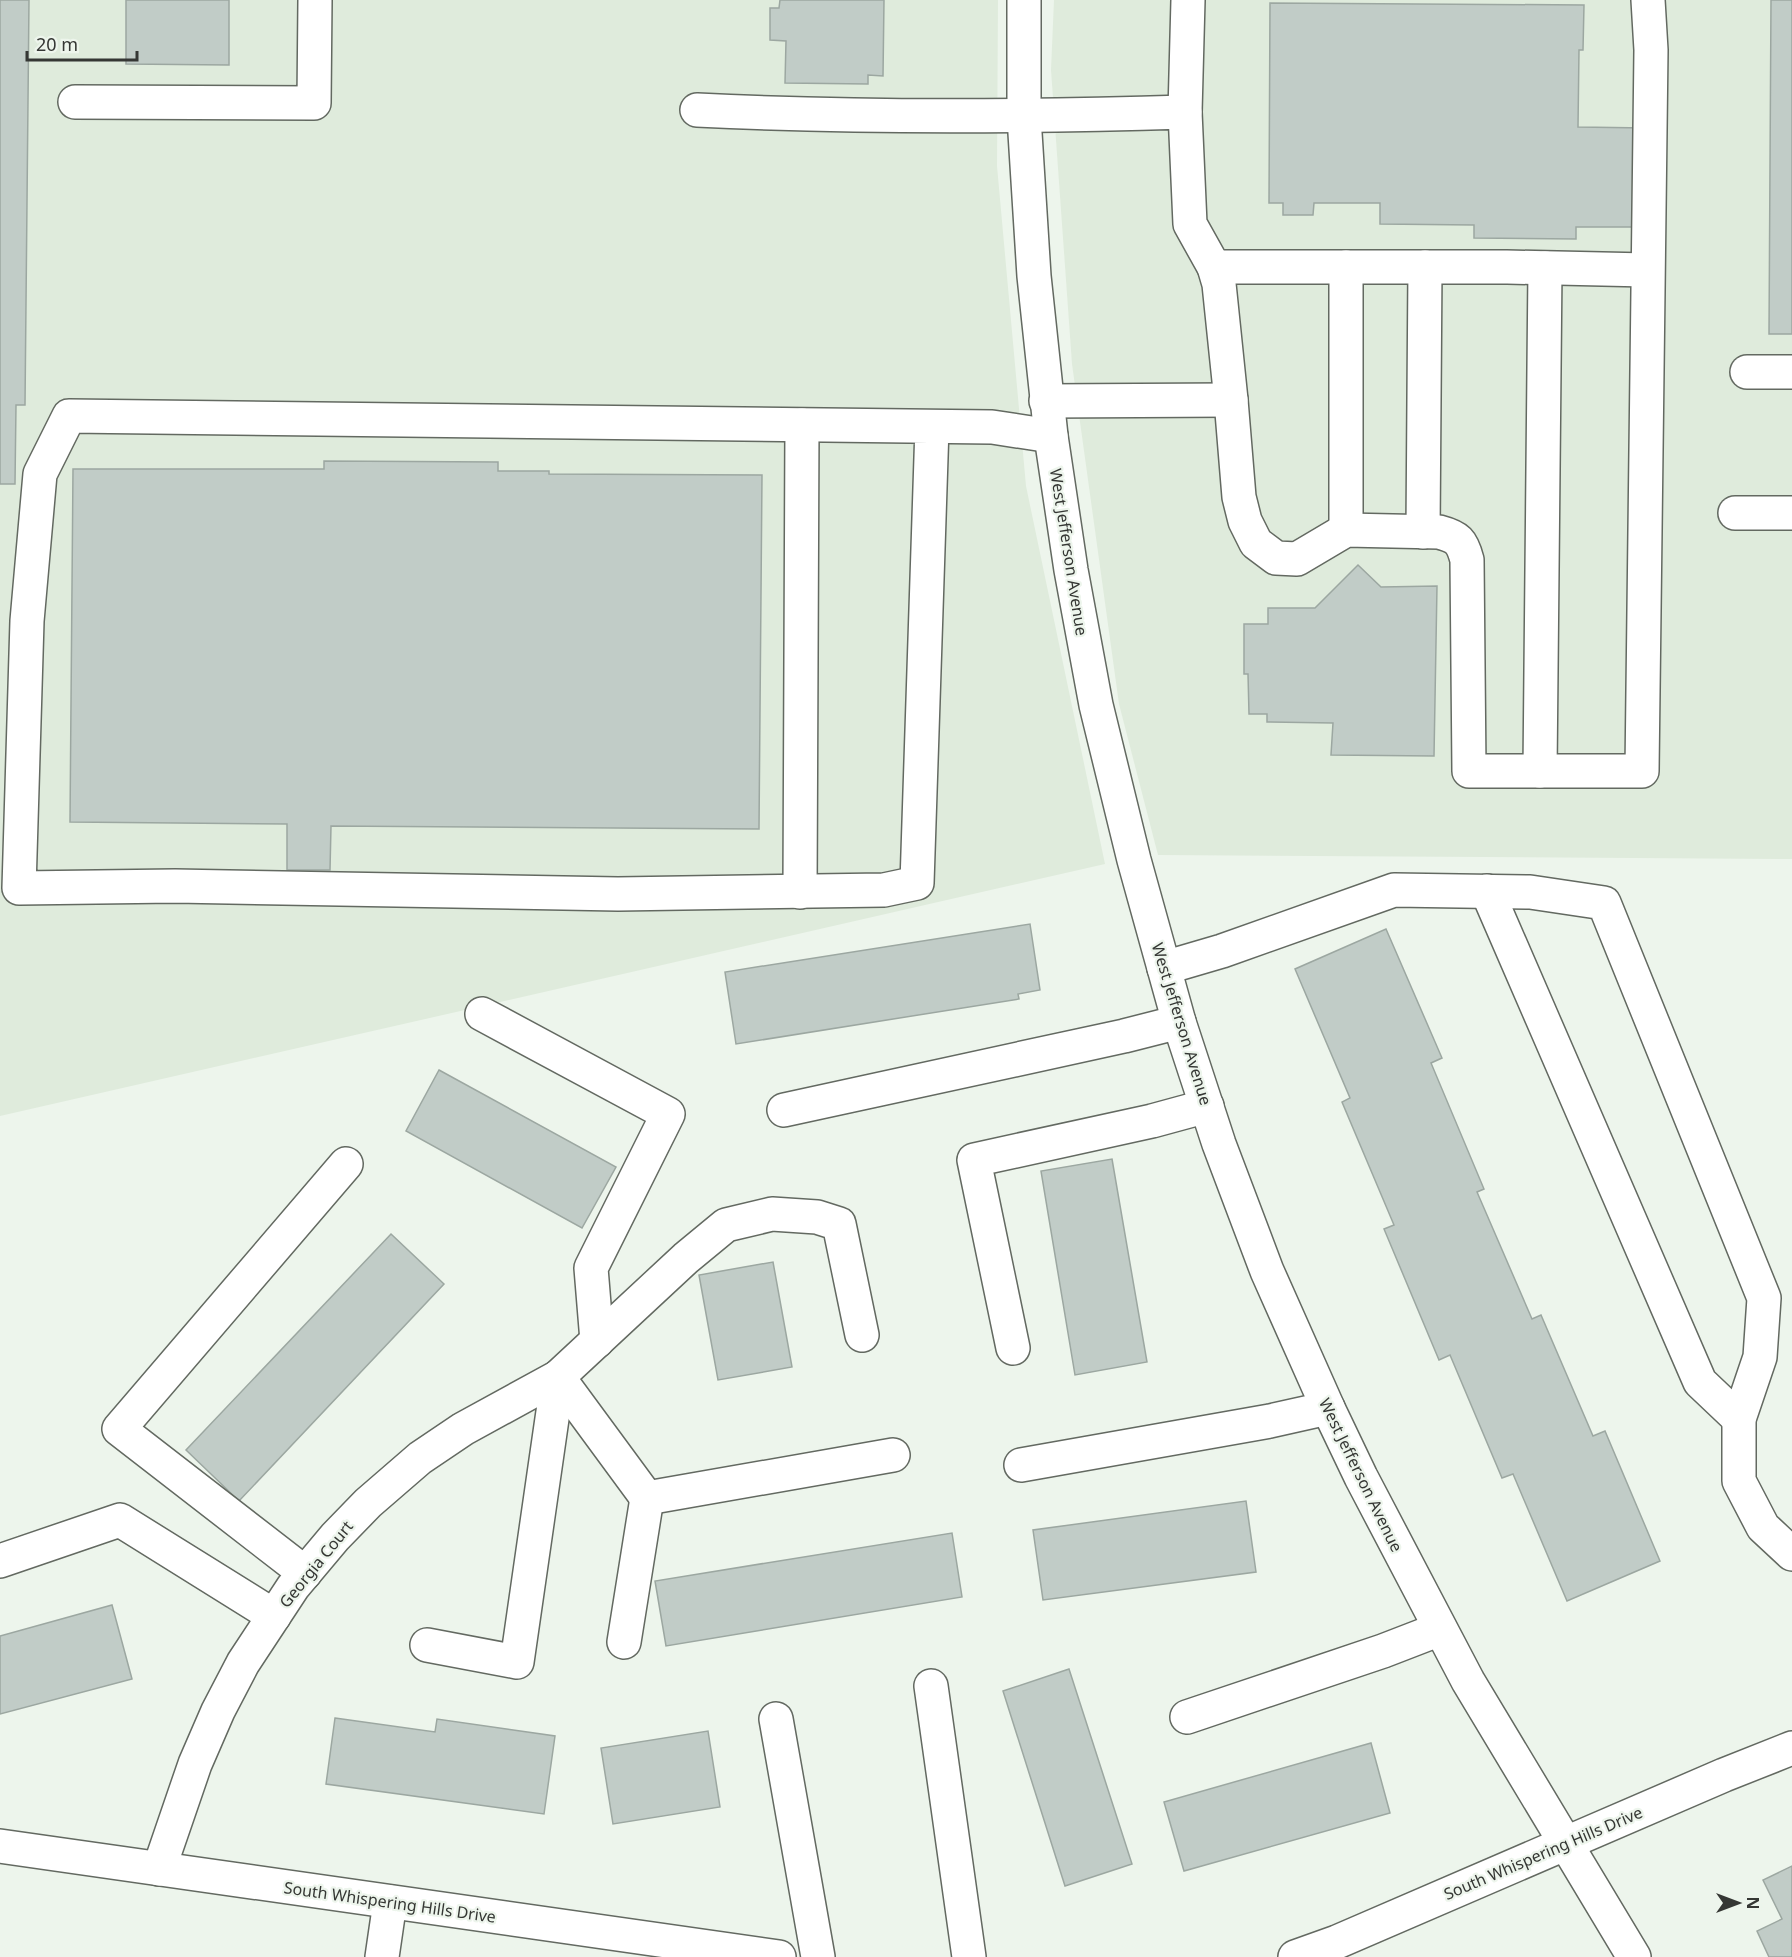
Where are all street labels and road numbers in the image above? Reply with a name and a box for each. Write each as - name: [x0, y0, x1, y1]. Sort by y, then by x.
- street label: West Jefferson Avenue: [1045, 467, 1093, 637]
- street label: West Jefferson Avenue: [1147, 940, 1217, 1108]
- street label: West Jefferson Avenue: [1314, 1394, 1408, 1556]
- street label: Georgia Court: [274, 1516, 358, 1612]
- street label: South Whispering Hills Drive: [1440, 1801, 1646, 1905]
- street label: South Whispering Hills Drive: [283, 1876, 497, 1928]

